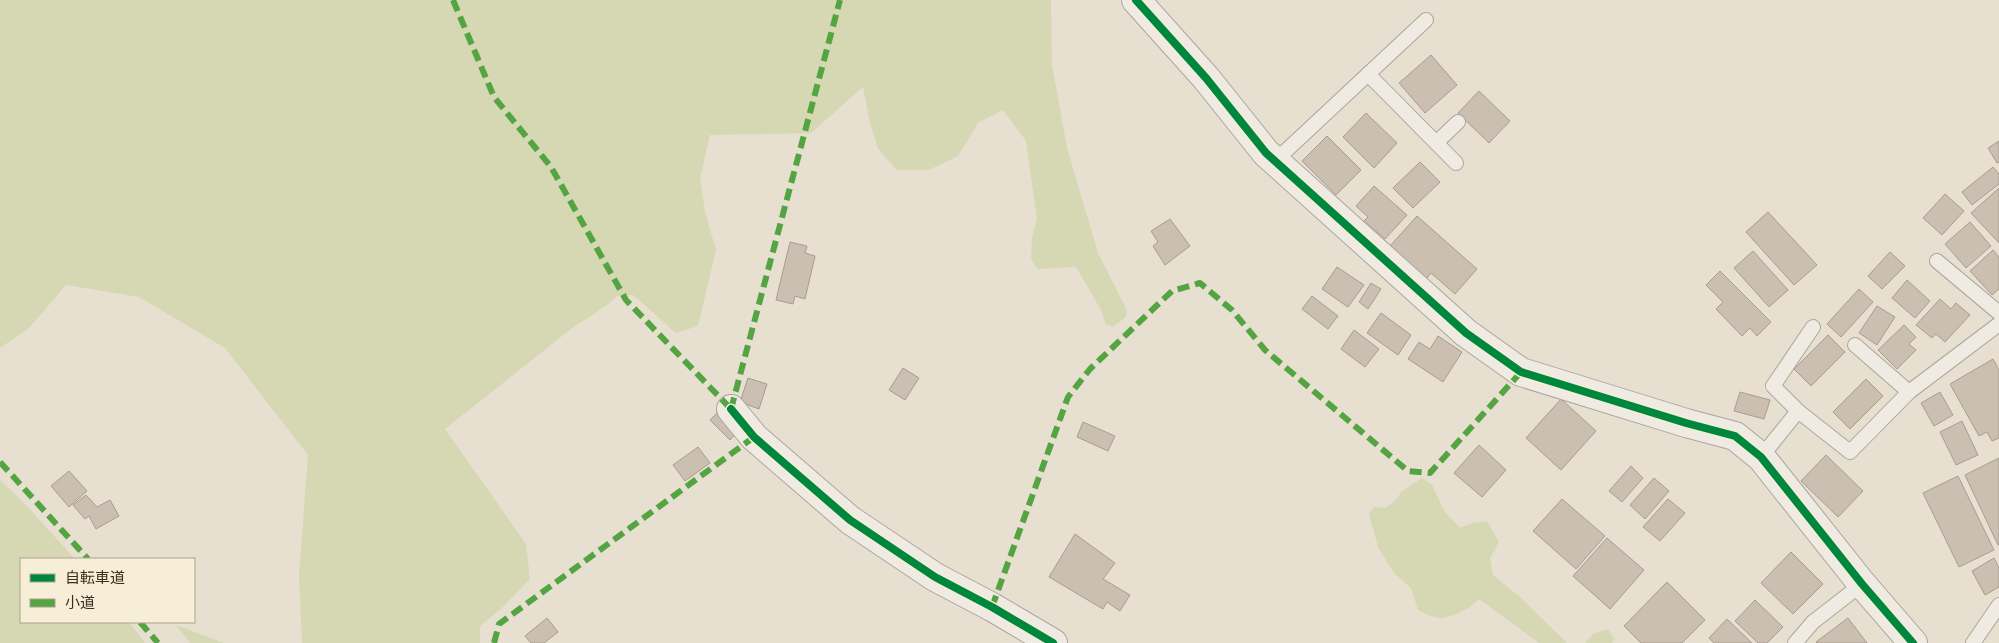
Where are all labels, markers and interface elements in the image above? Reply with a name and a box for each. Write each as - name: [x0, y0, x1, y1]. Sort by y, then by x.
- legend: [20, 558, 195, 623]
- text: 自転車道: [65, 569, 125, 587]
- text: 小道: [65, 594, 95, 612]

